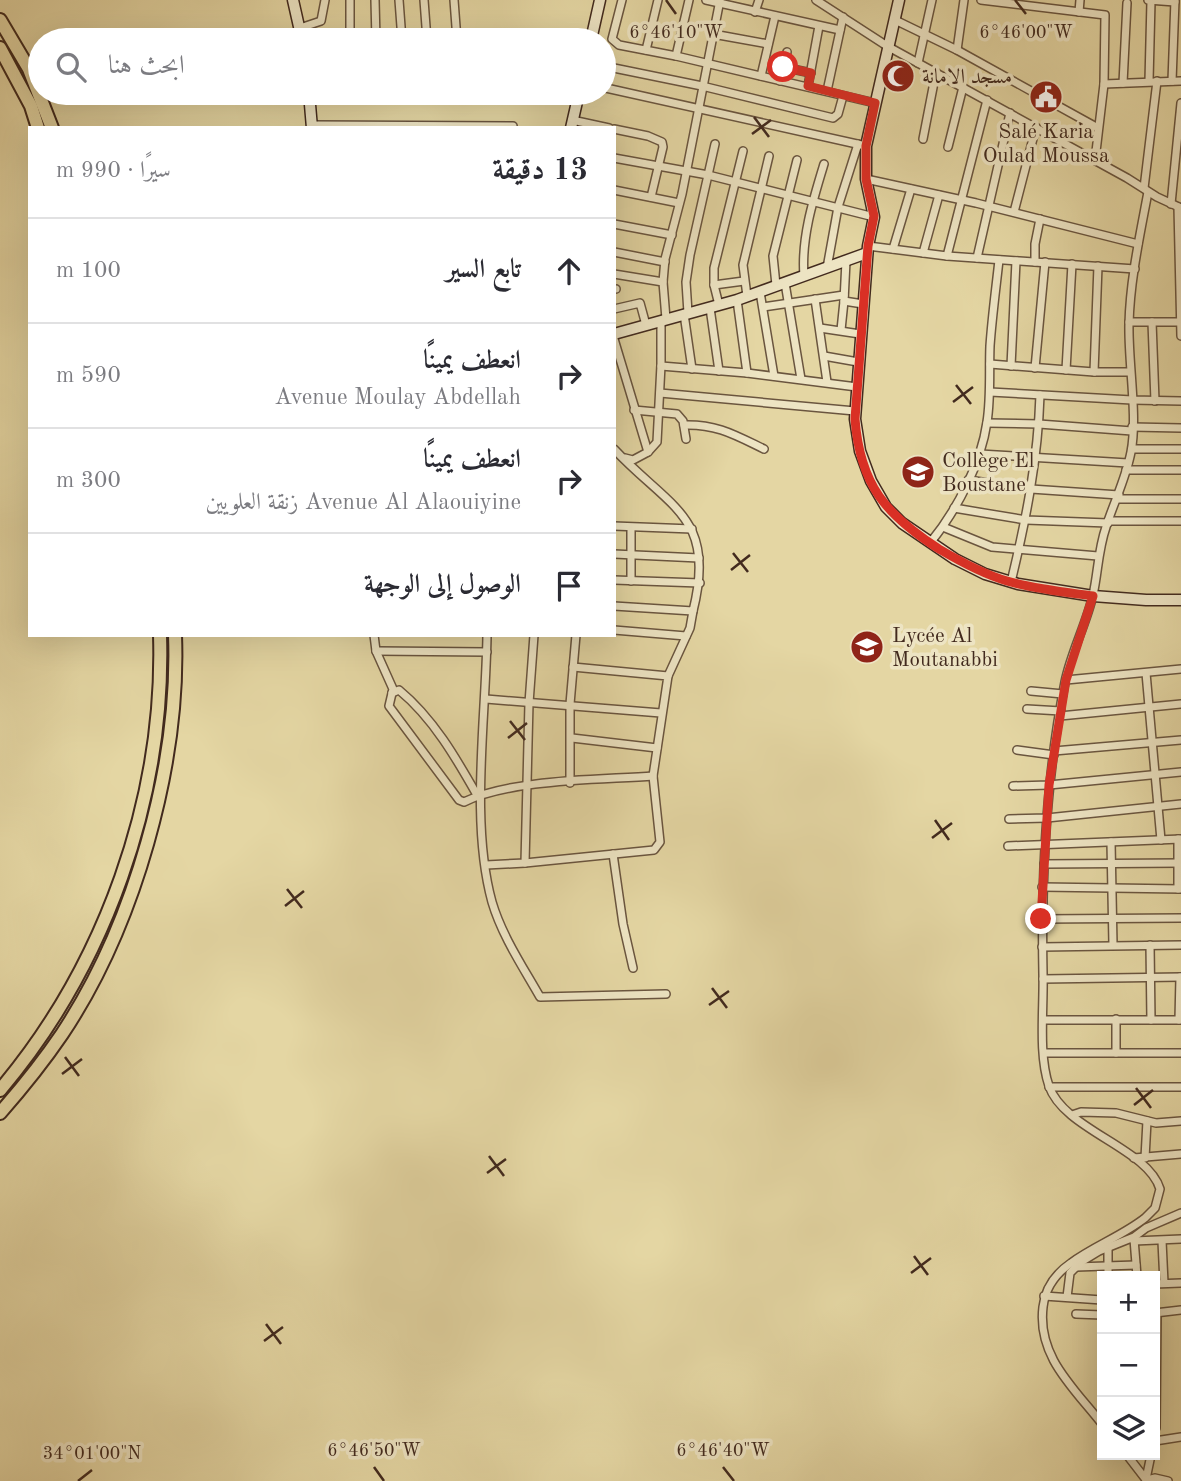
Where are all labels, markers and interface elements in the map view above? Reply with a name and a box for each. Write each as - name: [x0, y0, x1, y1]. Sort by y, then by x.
- text: 6°46'10"W: [629, 24, 723, 42]
- text: 6°46'00"W: [979, 24, 1073, 42]
- search box: [28, 28, 616, 105]
- icon: search: [52, 48, 90, 86]
- route start: [767, 51, 798, 82]
- text: ابحث هنا: [108, 53, 185, 79]
- mosque icon: مسجد الامانة: [879, 57, 917, 95]
- place label: مسجد الامانة: [922, 67, 1012, 88]
- public building icon: Salé Karia Oulad Moussa: [1027, 78, 1065, 116]
- place label: Salé Karia Oulad Moussa: [983, 122, 1109, 167]
- text: 13 دقيقة: [492, 156, 588, 186]
- text: سيرًا · 990 m: [56, 159, 171, 182]
- icon: ahead: [550, 252, 588, 290]
- text: تابع السير: [446, 257, 521, 283]
- text: 100 m: [56, 259, 121, 282]
- text: انعطف يمينًا: [423, 348, 521, 374]
- icon: right: [550, 357, 588, 395]
- text: 590 m: [56, 364, 121, 387]
- text: Avenue Moulay Abdellah: [274, 386, 521, 409]
- text: انعطف يمينًا: [423, 447, 521, 473]
- place label: Collège El Boustane: [942, 451, 1035, 496]
- school or university icon: Collège El Boustane: [899, 453, 937, 491]
- icon: right: [550, 462, 588, 500]
- text: 300 m: [56, 469, 121, 492]
- text: Avenue Al Alaouiyine زنقة العلويين: [206, 491, 521, 514]
- icon: arrive: [550, 567, 588, 605]
- text: الوصول إلى الوجهة: [364, 572, 521, 598]
- place label: Lycée Al Moutanabbi: [892, 626, 998, 671]
- school or university icon: Lycée Al Moutanabbi: [848, 628, 886, 666]
- route end: [1025, 903, 1056, 934]
- map controls: [1097, 1271, 1160, 1460]
- button: +: [1097, 1271, 1160, 1334]
- button: −: [1097, 1334, 1160, 1397]
- button: layers: [1097, 1397, 1160, 1460]
- text: 6°46'50"W: [327, 1442, 421, 1460]
- text: 6°46'40"W: [676, 1442, 770, 1460]
- text: 34°01'00"N: [43, 1445, 141, 1463]

